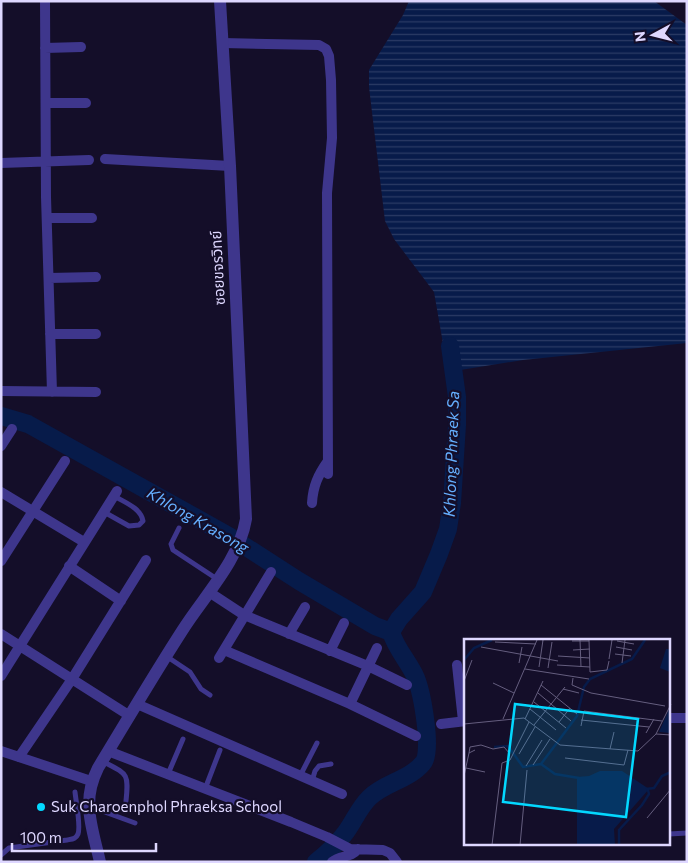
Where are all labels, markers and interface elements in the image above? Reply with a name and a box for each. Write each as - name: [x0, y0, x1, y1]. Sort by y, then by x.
- north arrow: [628, 10, 678, 60]
- text: N: [631, 30, 649, 43]
- street label: ซอยขจรวิทย์: [206, 230, 228, 306]
- water label: Khlong Phraek Sa: [439, 391, 462, 517]
- water label: Khlong Krasong: [144, 483, 254, 557]
- inset map: [464, 639, 670, 846]
- place label: Suk Charoenphol Phraeksa School: [51, 797, 282, 815]
- marker: Suk Charoenphol Phraeksa School: [35, 801, 47, 813]
- scale bar: [12, 820, 156, 852]
- text: 100 m: [20, 828, 62, 846]

